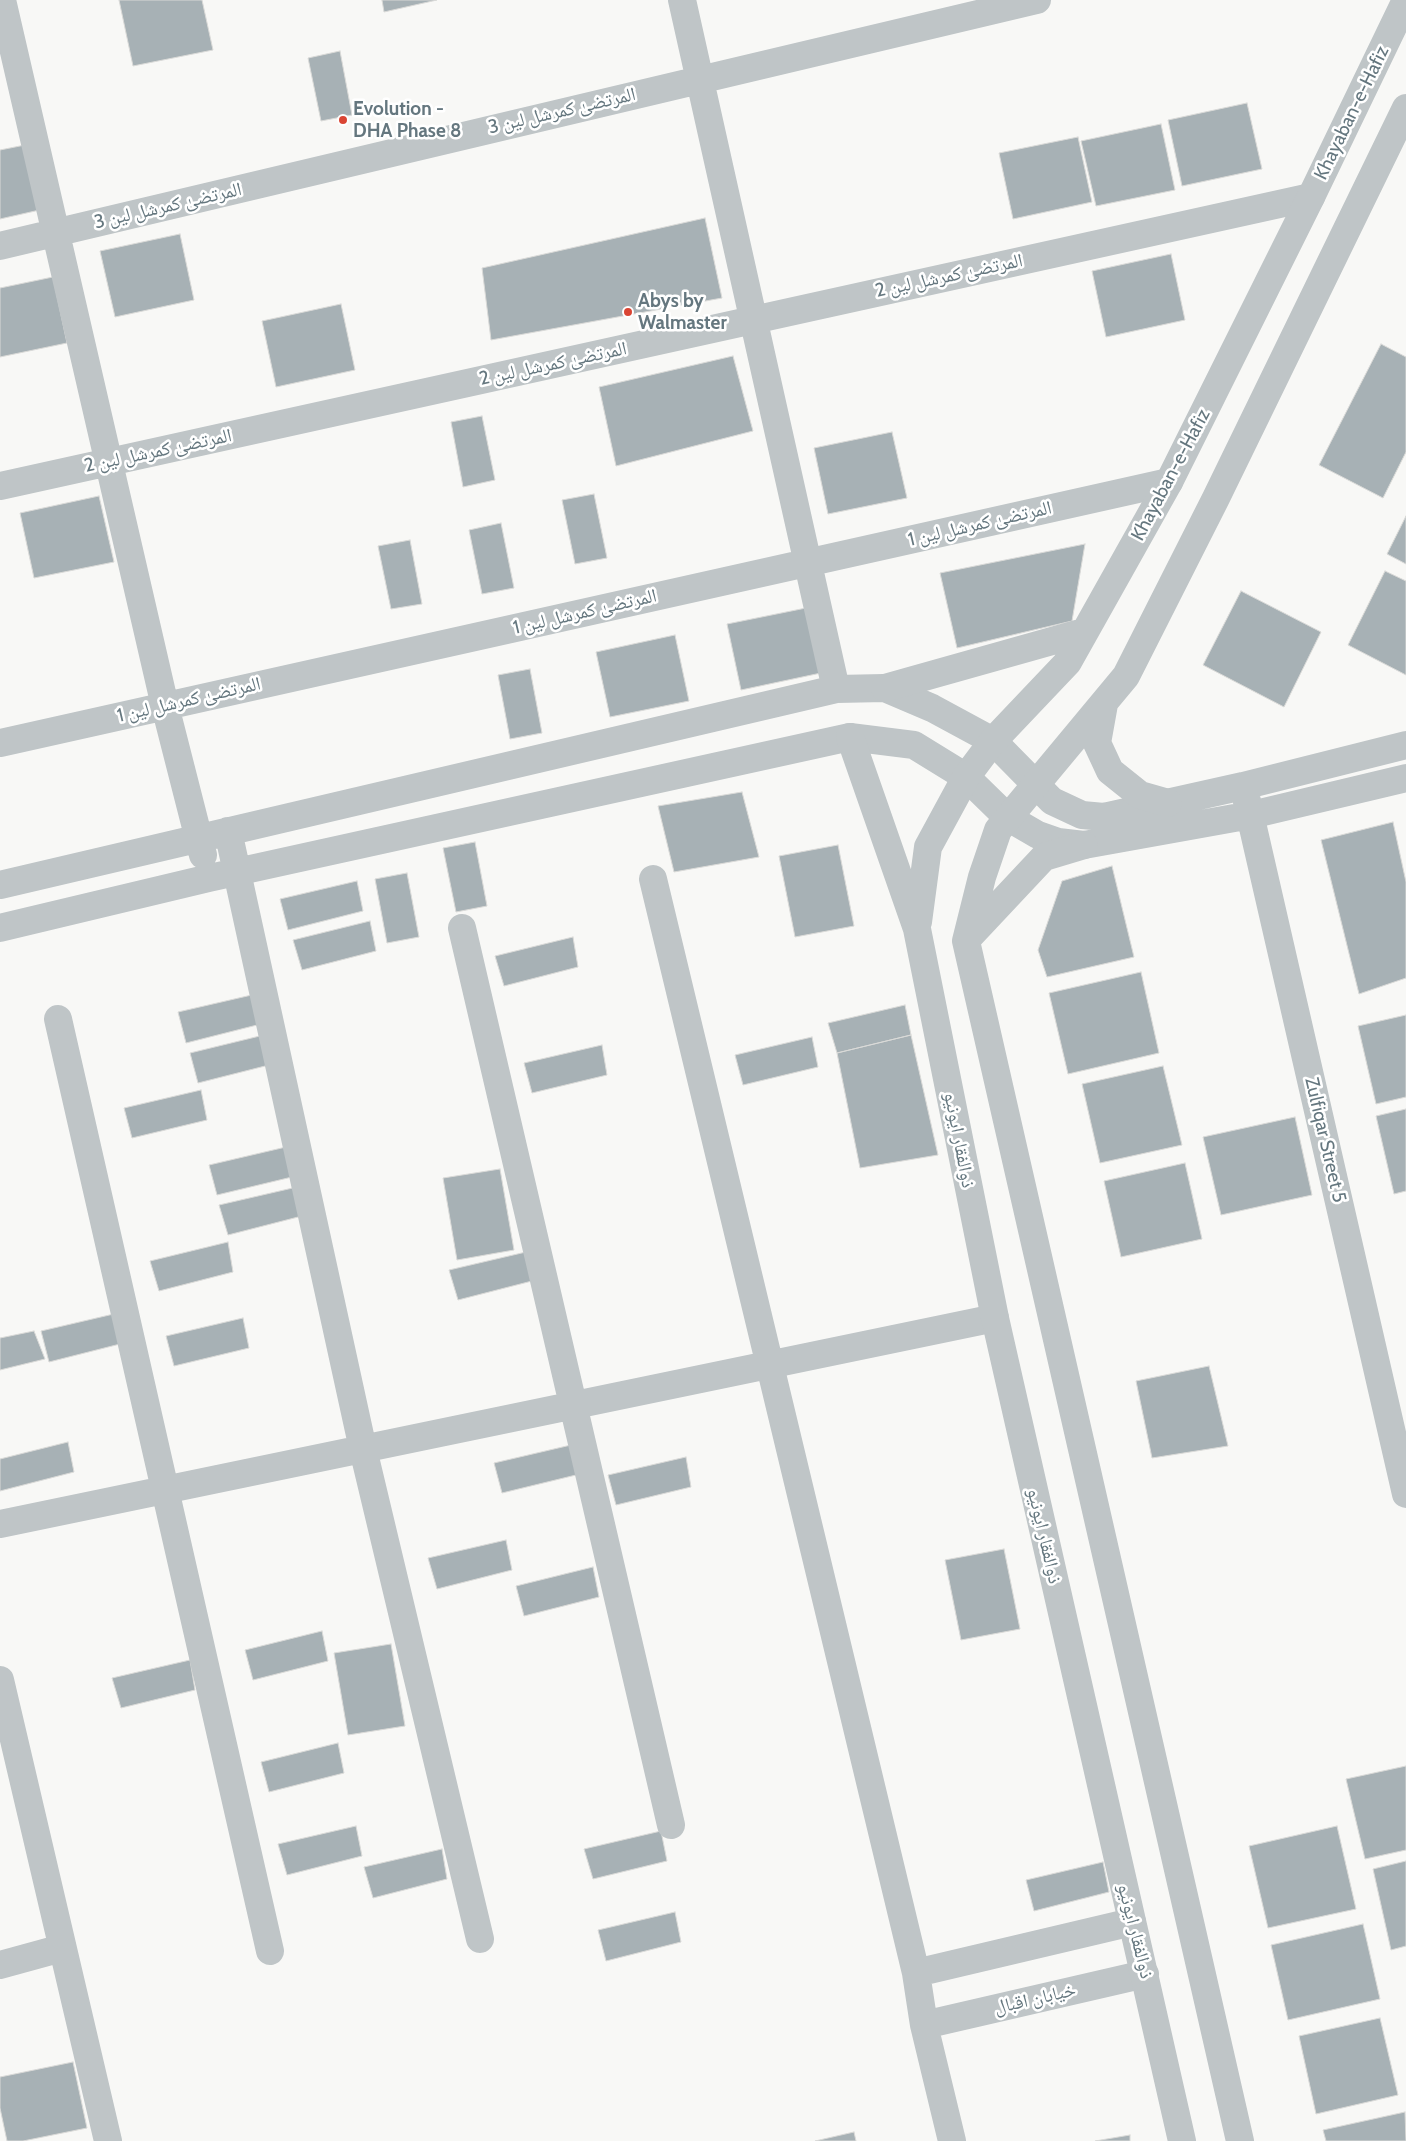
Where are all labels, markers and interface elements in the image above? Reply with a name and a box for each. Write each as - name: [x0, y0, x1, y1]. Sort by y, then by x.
- street label: Khayaban-e-Hafiz: [1310, 42, 1394, 184]
- street label: المرتضیٰ کمرشل لین 3: [486, 83, 638, 139]
- place label: Evolution - DHA Phase 8: [353, 98, 461, 142]
- marker: Evolution - DHA Phase 8: [337, 114, 349, 126]
- street label: المرتضیٰ کمرشل لین 3: [92, 178, 244, 234]
- street label: المرتضیٰ کمرشل لین 2: [873, 249, 1025, 303]
- place label: Abys by Walmaster: [638, 290, 727, 334]
- marker: Abys by Walmaster: [622, 306, 634, 318]
- street label: المرتضیٰ کمرشل لین 2: [477, 337, 629, 391]
- street label: Khayaban-e-Hafiz: [1127, 405, 1215, 545]
- street label: المرتضیٰ کمرشل لین 2: [82, 424, 234, 478]
- street label: المرتضیٰ کمرشل لین 1: [906, 496, 1054, 552]
- street label: المرتضیٰ کمرشل لین 1: [511, 584, 659, 640]
- street label: المرتضیٰ کمرشل لین 1: [115, 672, 263, 728]
- street label: Zulfiqar Street 5: [1300, 1075, 1350, 1205]
- street label: ذوالفقار ایونیو: [939, 1090, 979, 1190]
- street label: ذوالفقار ایونیو: [1022, 1486, 1066, 1586]
- street label: ذوالفقار ایونیو: [1112, 1881, 1158, 1981]
- street label: خیابان اقبال: [992, 1979, 1078, 2019]

